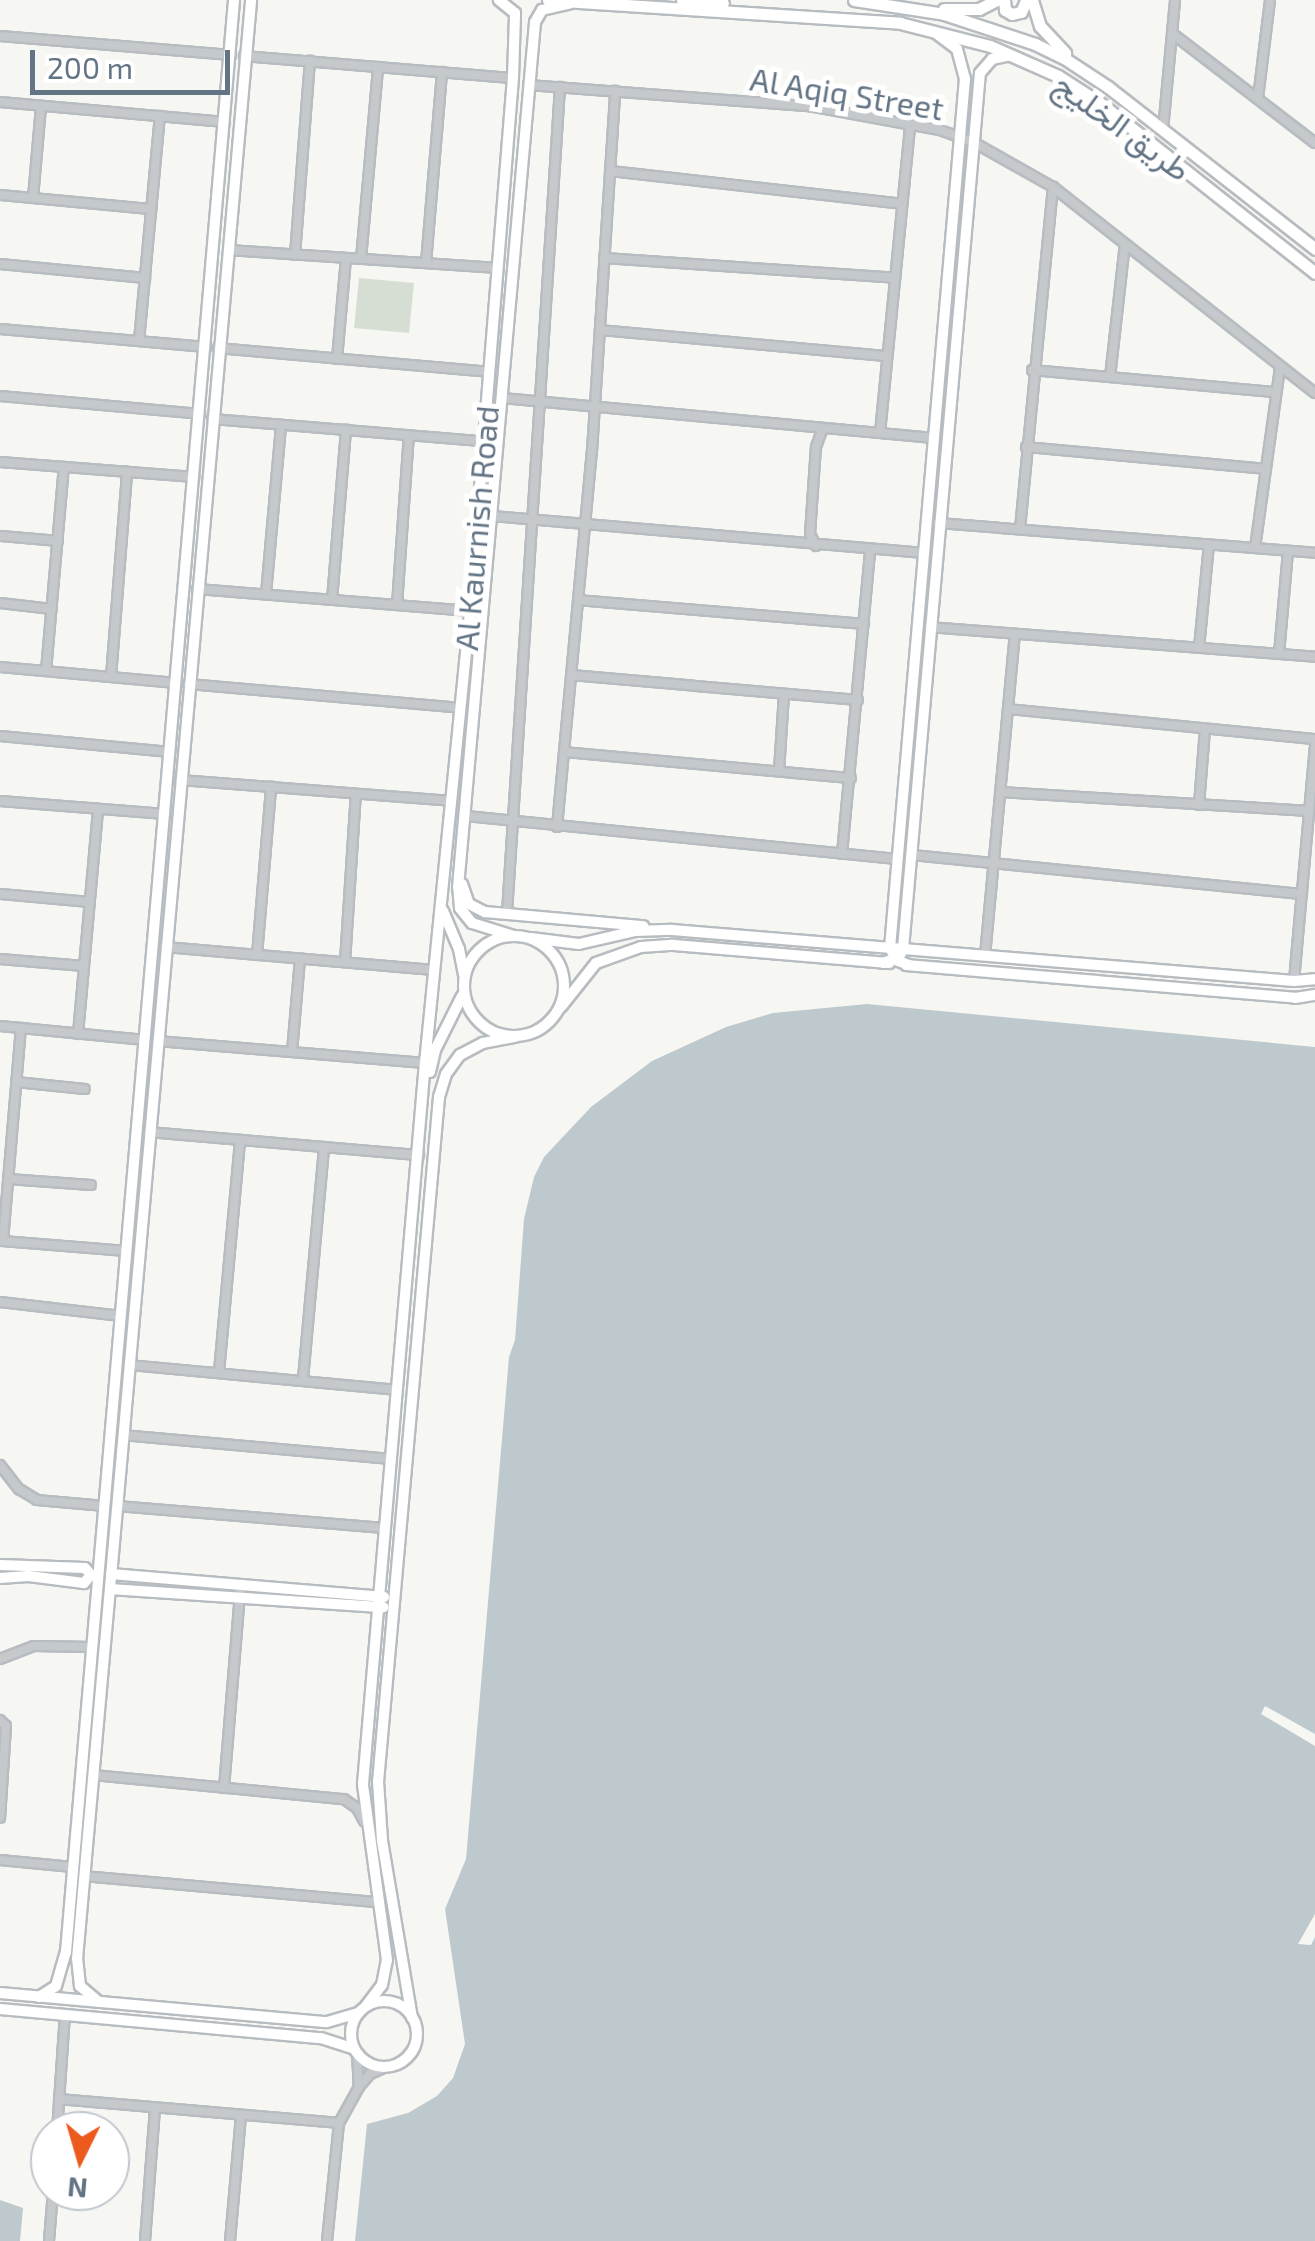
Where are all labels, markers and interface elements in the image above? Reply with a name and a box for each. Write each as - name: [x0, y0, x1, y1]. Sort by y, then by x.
- scale bar: [35, 30, 235, 92]
- text: 200 m: [47, 49, 133, 85]
- street label: Al Aqiq Street: [747, 59, 947, 127]
- street label: طريق الخليج: [1047, 64, 1199, 188]
- street label: Al Kaurnish Road: [446, 404, 506, 652]
- north arrow: [30, 2111, 130, 2211]
- text: N: [66, 2171, 89, 2207]

